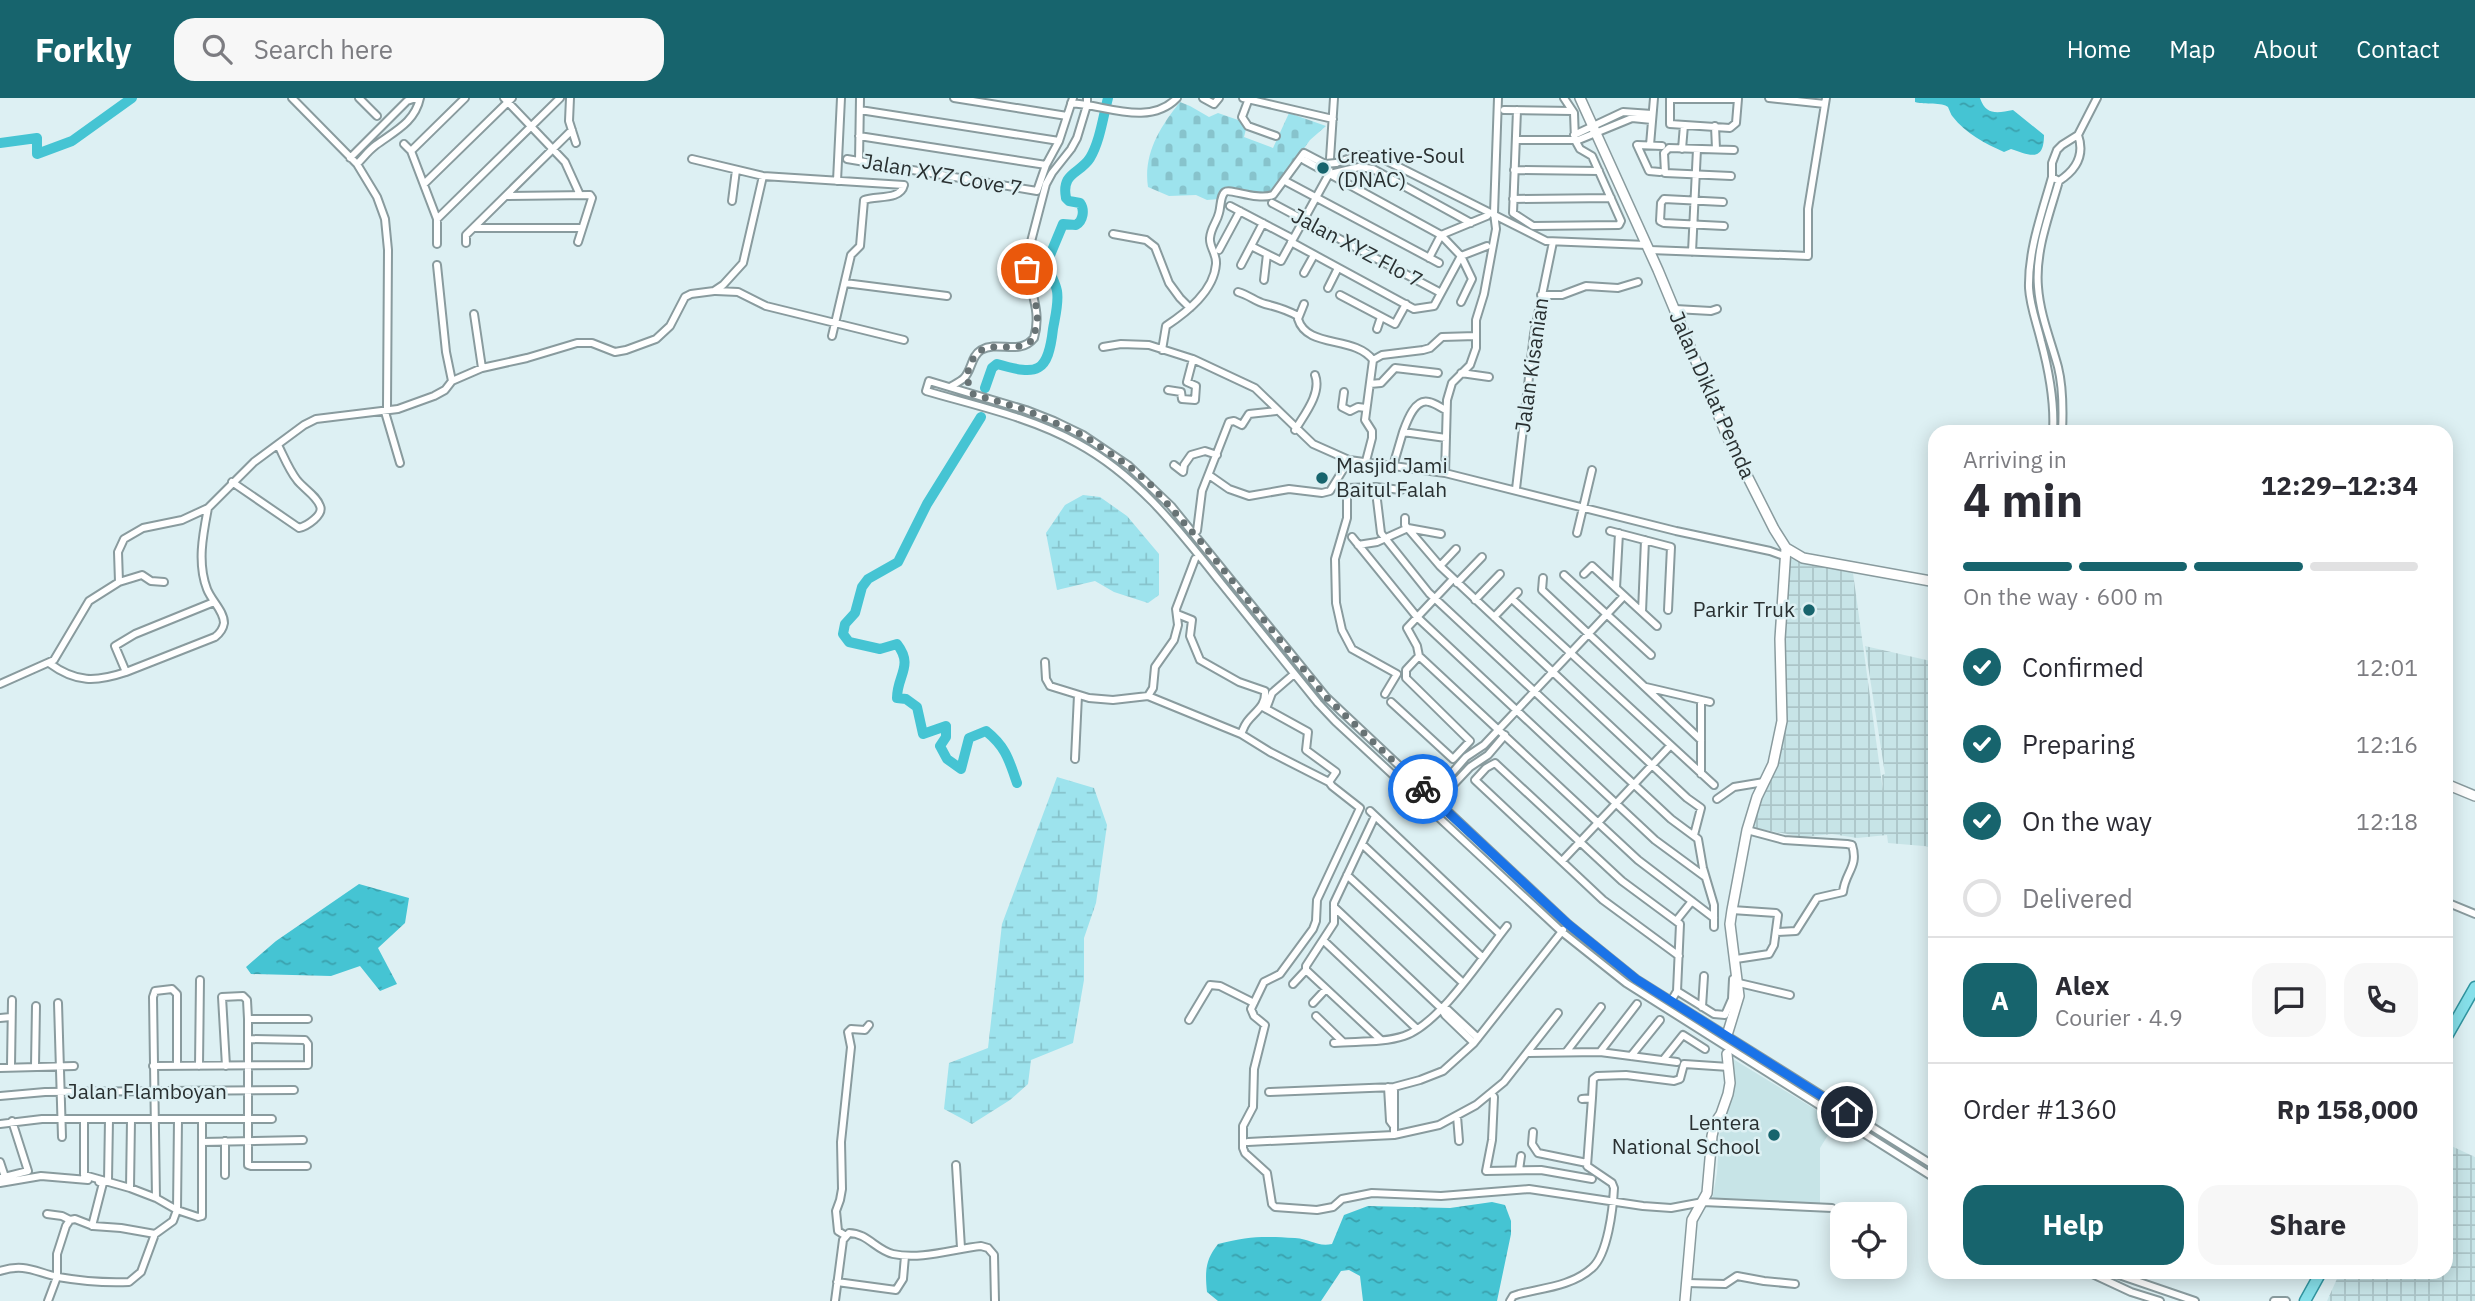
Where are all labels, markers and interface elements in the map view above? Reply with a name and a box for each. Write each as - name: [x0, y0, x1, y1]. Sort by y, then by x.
- search box: [174, 18, 664, 81]
- text: Forkly: [35, 28, 132, 71]
- icon: search: [198, 30, 236, 68]
- text: Search here: [254, 32, 393, 66]
- text: Home: [2067, 33, 2131, 65]
- text: Map: [2169, 33, 2215, 65]
- text: About: [2253, 33, 2318, 65]
- text: Contact: [2356, 33, 2440, 65]
- place label: Creative-Soul (DNAC): [1337, 141, 1465, 193]
- street label: Jalan XYZ Cove 7: [860, 146, 1024, 202]
- marker: Creative-Soul (DNAC): [1315, 160, 1331, 176]
- street label: Jalan XYZ Flo 7: [1287, 201, 1428, 294]
- pin: [997, 239, 1057, 299]
- icon: bag: [1008, 250, 1046, 288]
- street label: Jalan Kisanian: [1508, 296, 1554, 434]
- street label: Jalan Diklat Pemda: [1663, 306, 1763, 483]
- text: Arriving in: [1963, 444, 2067, 474]
- place label: Masjid Jami Baitul Falah: [1336, 451, 1448, 503]
- text: 12:29–12:34: [2261, 468, 2418, 502]
- marker: Masjid Jami Baitul Falah: [1314, 470, 1330, 486]
- text: 4 min: [1963, 470, 2083, 530]
- text: On the way · 600 m: [1963, 581, 2163, 611]
- place label: Parkir Truk: [1693, 595, 1795, 623]
- marker: Parkir Truk: [1801, 602, 1817, 618]
- icon: check: [1963, 648, 2001, 686]
- text: Confirmed: [2022, 650, 2144, 684]
- text: 12:01: [2356, 652, 2418, 682]
- icon: check: [1963, 725, 2001, 763]
- text: Preparing: [2022, 727, 2135, 761]
- text: 12:16: [2356, 729, 2418, 759]
- courier: [1388, 754, 1458, 824]
- icon: bike: [1404, 770, 1442, 808]
- icon: check: [1963, 802, 2001, 840]
- text: On the way: [2022, 804, 2152, 838]
- text: 12:18: [2356, 806, 2418, 836]
- text: Delivered: [2022, 881, 2133, 915]
- button: chat: [2252, 963, 2326, 1037]
- button: phone: [2344, 963, 2418, 1037]
- text: Alex: [2055, 968, 2109, 1002]
- text: A: [1991, 983, 2009, 1017]
- text: Courier · 4.9: [2055, 1002, 2183, 1032]
- street label: Jalan Flamboyan: [67, 1077, 227, 1105]
- pin: [1817, 1082, 1877, 1142]
- text: Order #1360: [1963, 1092, 2117, 1126]
- text: Rp 158,000: [2277, 1092, 2418, 1126]
- icon: home: [1828, 1093, 1866, 1131]
- place label: Lentera National School: [1612, 1108, 1760, 1160]
- marker: Lentera National School: [1766, 1127, 1782, 1143]
- button: Help: [1963, 1185, 2184, 1265]
- button: Share: [2198, 1185, 2418, 1265]
- map controls: [1830, 1202, 1907, 1279]
- button: locate: [1830, 1202, 1907, 1279]

